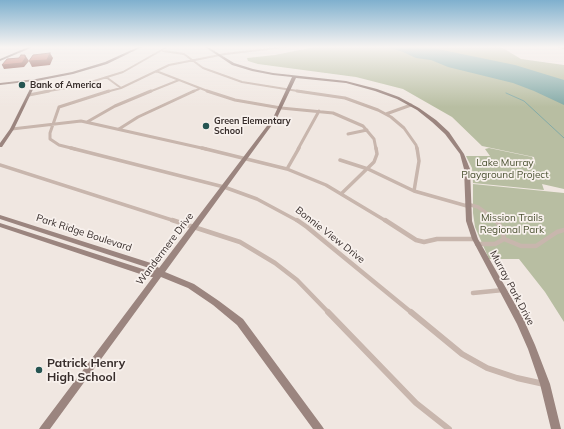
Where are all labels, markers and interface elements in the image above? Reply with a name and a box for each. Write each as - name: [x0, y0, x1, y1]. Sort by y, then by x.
- marker: Bank of America: [17, 80, 27, 90]
- place label: Bank of America: [30, 80, 101, 90]
- place label: Green Elementary School: [214, 116, 291, 137]
- marker: Green Elementary School: [201, 121, 211, 131]
- park label: Lake Murray Playground Project: [461, 157, 549, 180]
- street label: Bonnie View Drive: [293, 204, 367, 266]
- street label: Wandermere Drive: [134, 210, 196, 288]
- street label: Park Ridge Boulevard: [35, 212, 133, 254]
- park label: Mission Trails Regional Park: [480, 212, 544, 236]
- street label: Murray Park Drive: [487, 248, 537, 328]
- place label: Patrick Henry High School: [47, 356, 125, 384]
- marker: Patrick Henry High School: [34, 365, 44, 375]

